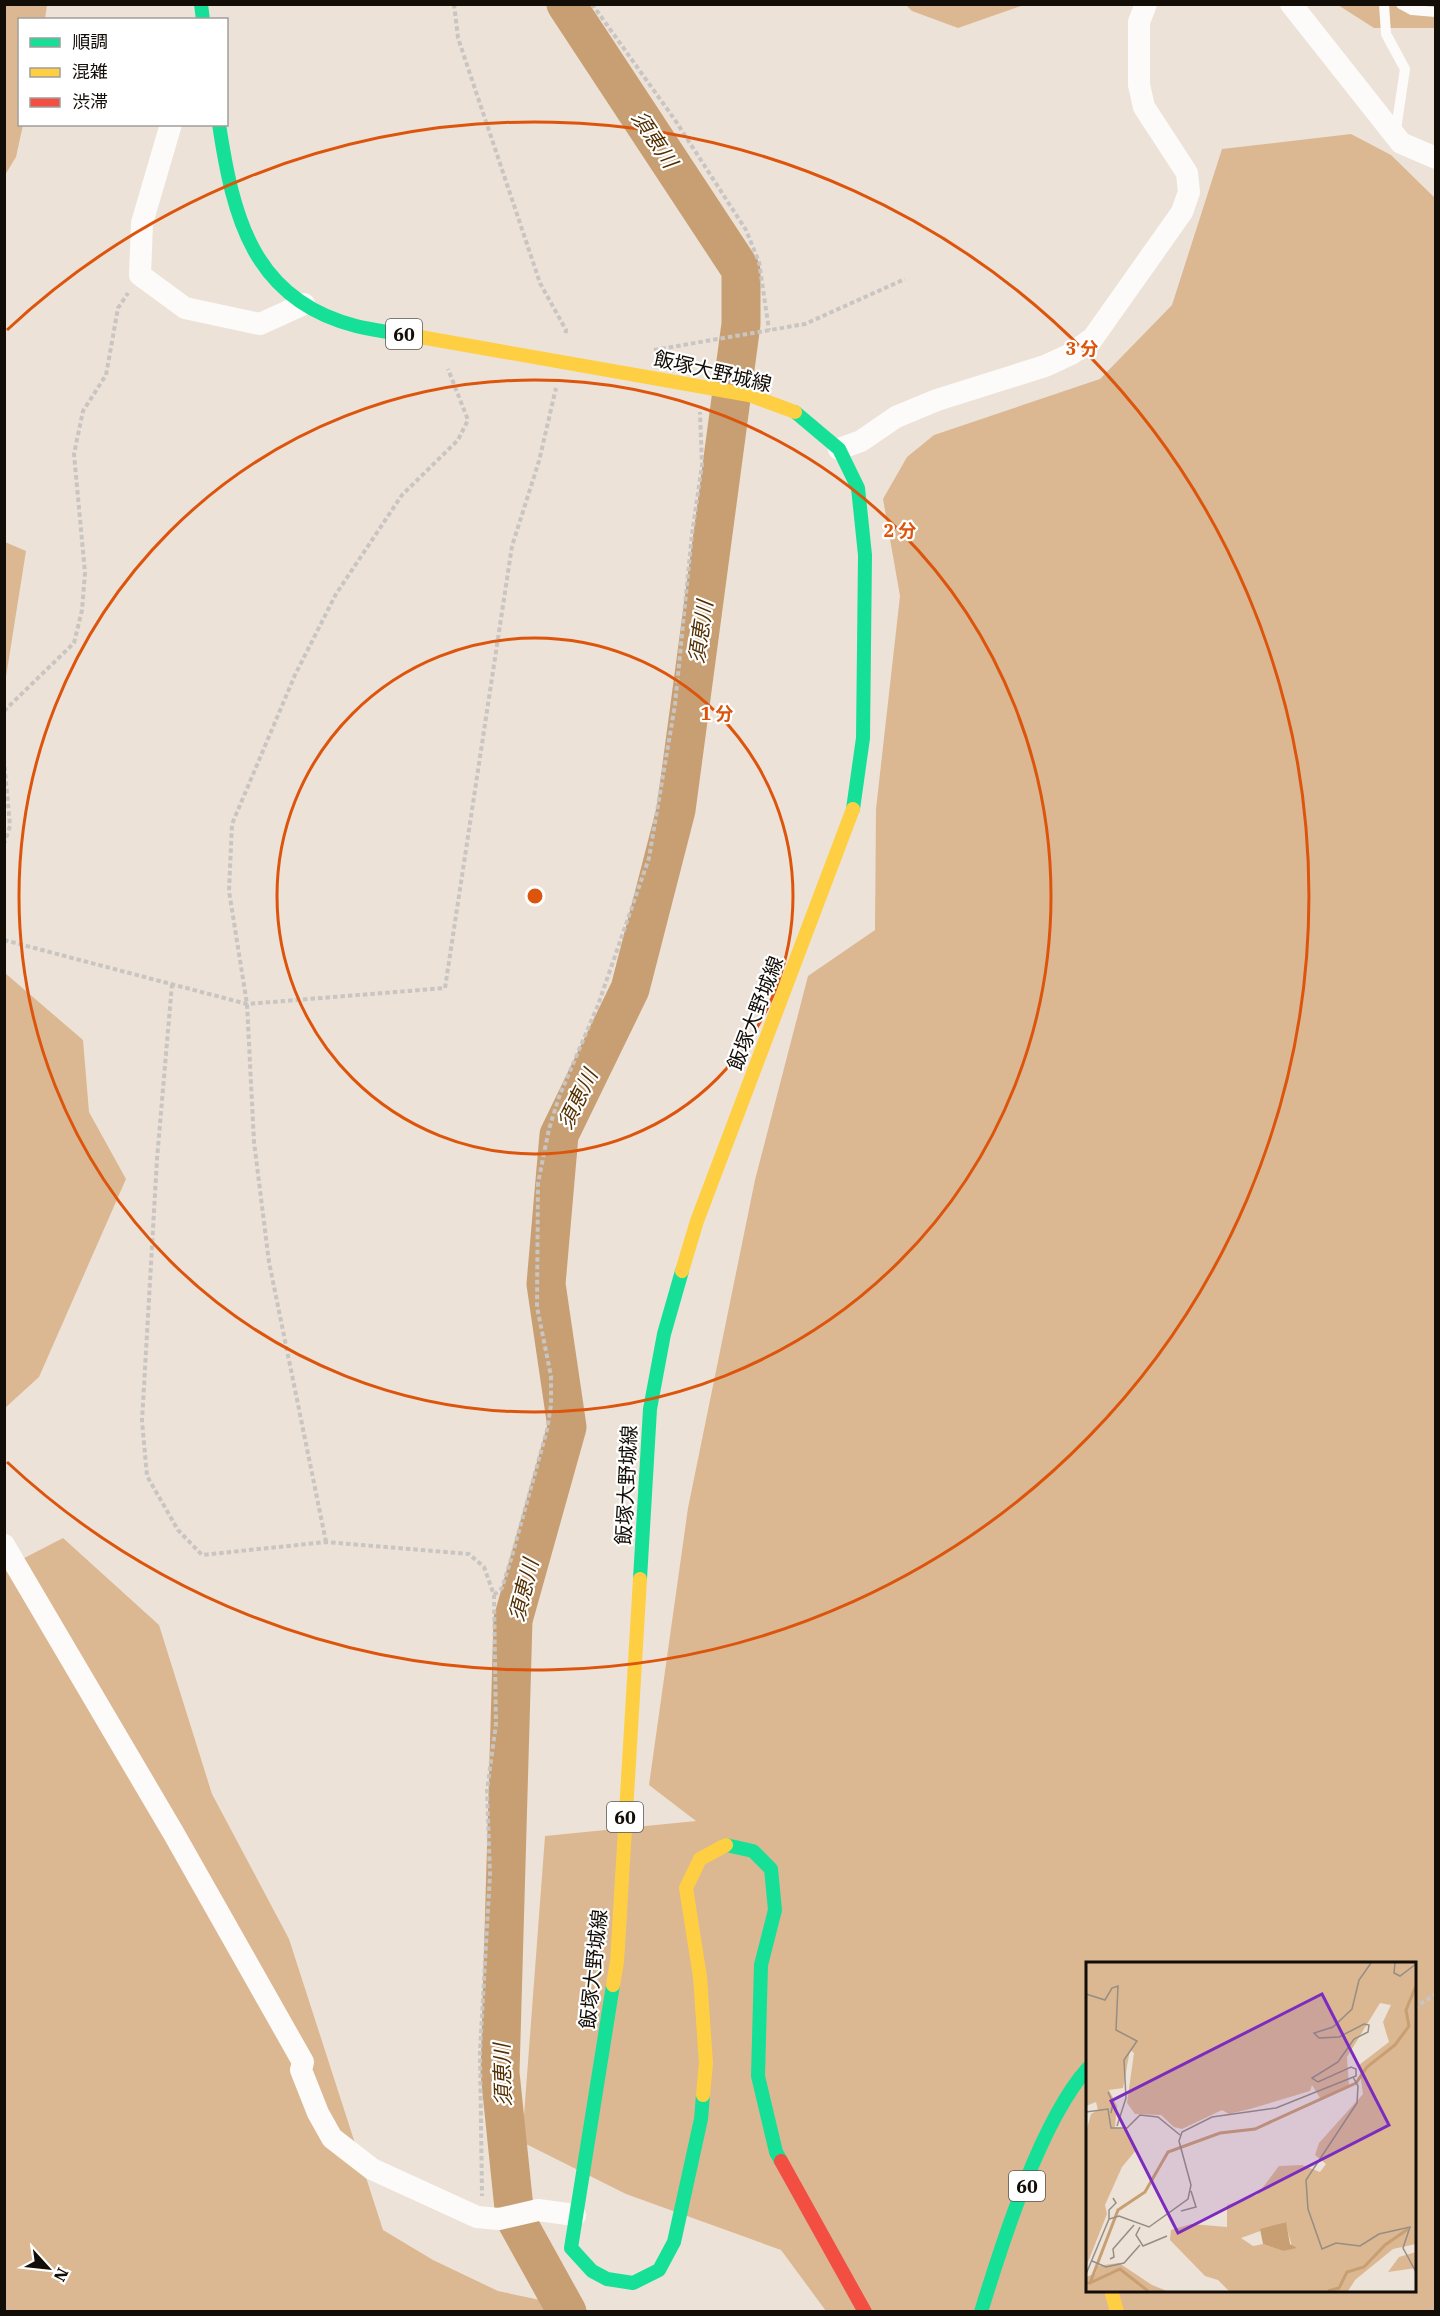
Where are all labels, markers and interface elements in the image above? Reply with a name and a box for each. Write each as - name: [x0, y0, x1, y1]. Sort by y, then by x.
- legend: [18, 18, 228, 126]
- text: 順調: [72, 30, 108, 53]
- text: 混雑: [72, 60, 108, 83]
- text: 渋滞: [72, 90, 108, 113]
- water label: 須恵川: [626, 105, 685, 175]
- road number: 60: [386, 319, 422, 349]
- text: 3 分: [1066, 337, 1098, 360]
- street label: 飯塚大野城線: [652, 344, 774, 398]
- text: 2 分: [884, 519, 916, 542]
- water label: 須恵川: [682, 597, 719, 665]
- text: 1 分: [701, 702, 733, 725]
- centre of rings: [525, 886, 545, 906]
- street label: 飯塚大野城線: [721, 952, 789, 1074]
- water label: 須恵川: [551, 1063, 604, 1133]
- street label: 飯塚大野城線: [609, 1424, 643, 1546]
- water label: 須恵川: [502, 1554, 545, 1624]
- road number: 60: [607, 1802, 643, 1832]
- street label: 飯塚大野城線: [573, 1908, 613, 2030]
- inset map: [1086, 1962, 1416, 2292]
- water label: 須恵川: [487, 2041, 517, 2107]
- road number: 60: [1009, 2171, 1045, 2201]
- north arrow: [18, 2238, 78, 2298]
- text: N: [50, 2265, 73, 2285]

